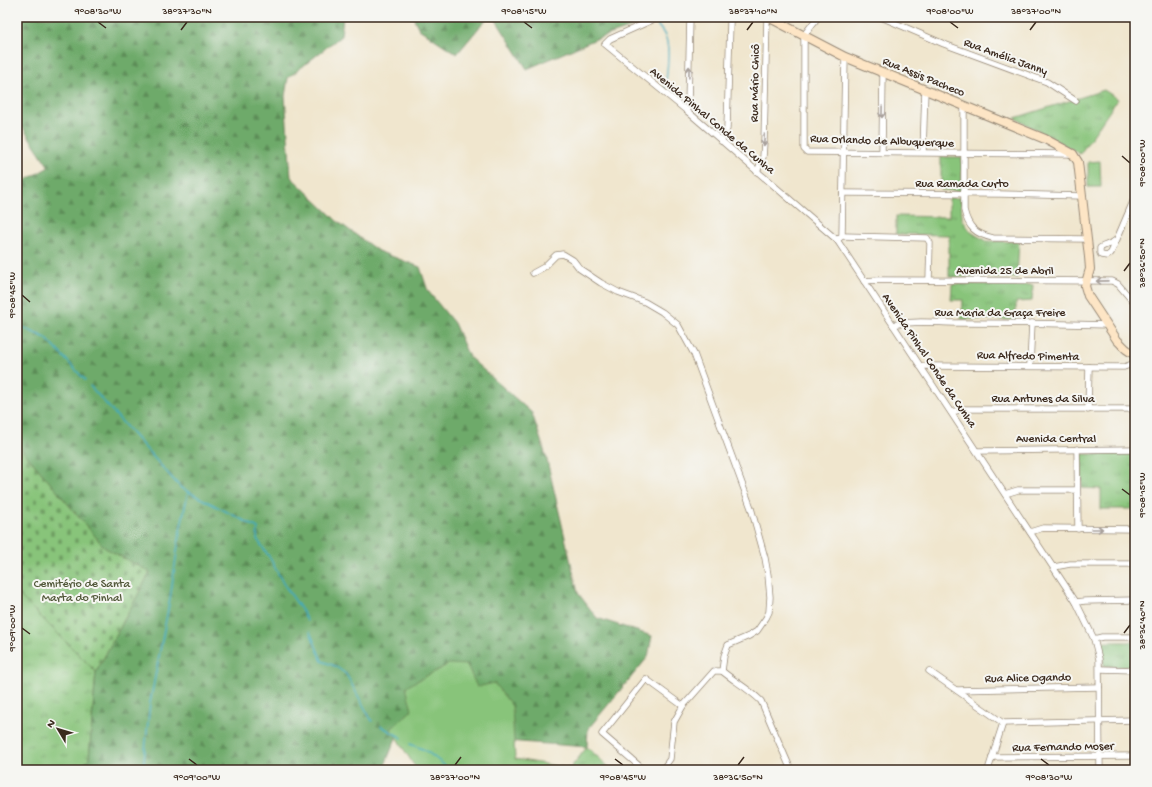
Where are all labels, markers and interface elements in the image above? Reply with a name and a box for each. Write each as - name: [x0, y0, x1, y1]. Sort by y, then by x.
- text: 9°08'30"W: [74, 6, 122, 18]
- text: 38°37'30"N: [161, 6, 212, 18]
- text: 9°08'15"W: [500, 6, 547, 18]
- text: 38°37'10"N: [728, 6, 778, 18]
- text: 9°08'00"W: [925, 6, 974, 18]
- text: 38°37'00"N: [1010, 6, 1062, 18]
- street label: Rua Amélia Janny: [961, 36, 1049, 80]
- street label: Rua Mário Chicô: [748, 44, 764, 122]
- street label: Rua Assis Pacheco: [880, 55, 966, 101]
- street label: Avenida Pinhal Conde da Cunha: [646, 65, 777, 178]
- one-way arrow: [685, 66, 693, 79]
- one-way arrow: [878, 105, 886, 118]
- street label: Rua Orlando de Albuquerque: [810, 132, 955, 152]
- one-way arrow: [760, 133, 768, 146]
- text: 9°08'00"W: [1137, 139, 1149, 188]
- street label: Rua Ramada Curto: [915, 178, 1009, 192]
- text: 38°36'50"N: [1137, 238, 1149, 289]
- street label: Avenida 25 de Abril: [956, 265, 1054, 279]
- text: 9°08'45"W: [7, 272, 19, 319]
- one-way arrow: [1096, 277, 1109, 285]
- street label: Avenida Pinhal Conde da Cunha: [878, 291, 979, 431]
- street label: Rua Maria da Graça Freire: [935, 307, 1066, 321]
- street label: Rua Alfredo Pimenta: [977, 349, 1080, 365]
- street label: Rua Antunes da Silva: [991, 393, 1095, 407]
- street label: Avenida Central: [1016, 433, 1096, 447]
- text: 9°08'15"W: [1137, 472, 1149, 519]
- one-way arrow: [1090, 525, 1103, 533]
- park label: Cemitério de Santa Marta do Pinhal: [34, 578, 131, 606]
- text: 38°36'40"N: [1137, 600, 1149, 651]
- text: 9°09'00"W: [7, 604, 19, 652]
- street label: Rua Alice Ogando: [985, 671, 1071, 687]
- north arrow: [38, 709, 78, 749]
- text: N: [45, 718, 59, 731]
- street label: Rua Fernando Moser: [1012, 740, 1116, 756]
- text: 9°09'00"W: [173, 772, 221, 784]
- text: 38°37'00"N: [429, 772, 481, 784]
- text: 9°08'45"W: [599, 772, 646, 784]
- text: 38°36'50"N: [712, 772, 763, 784]
- text: 9°08'30"W: [1025, 772, 1073, 784]

